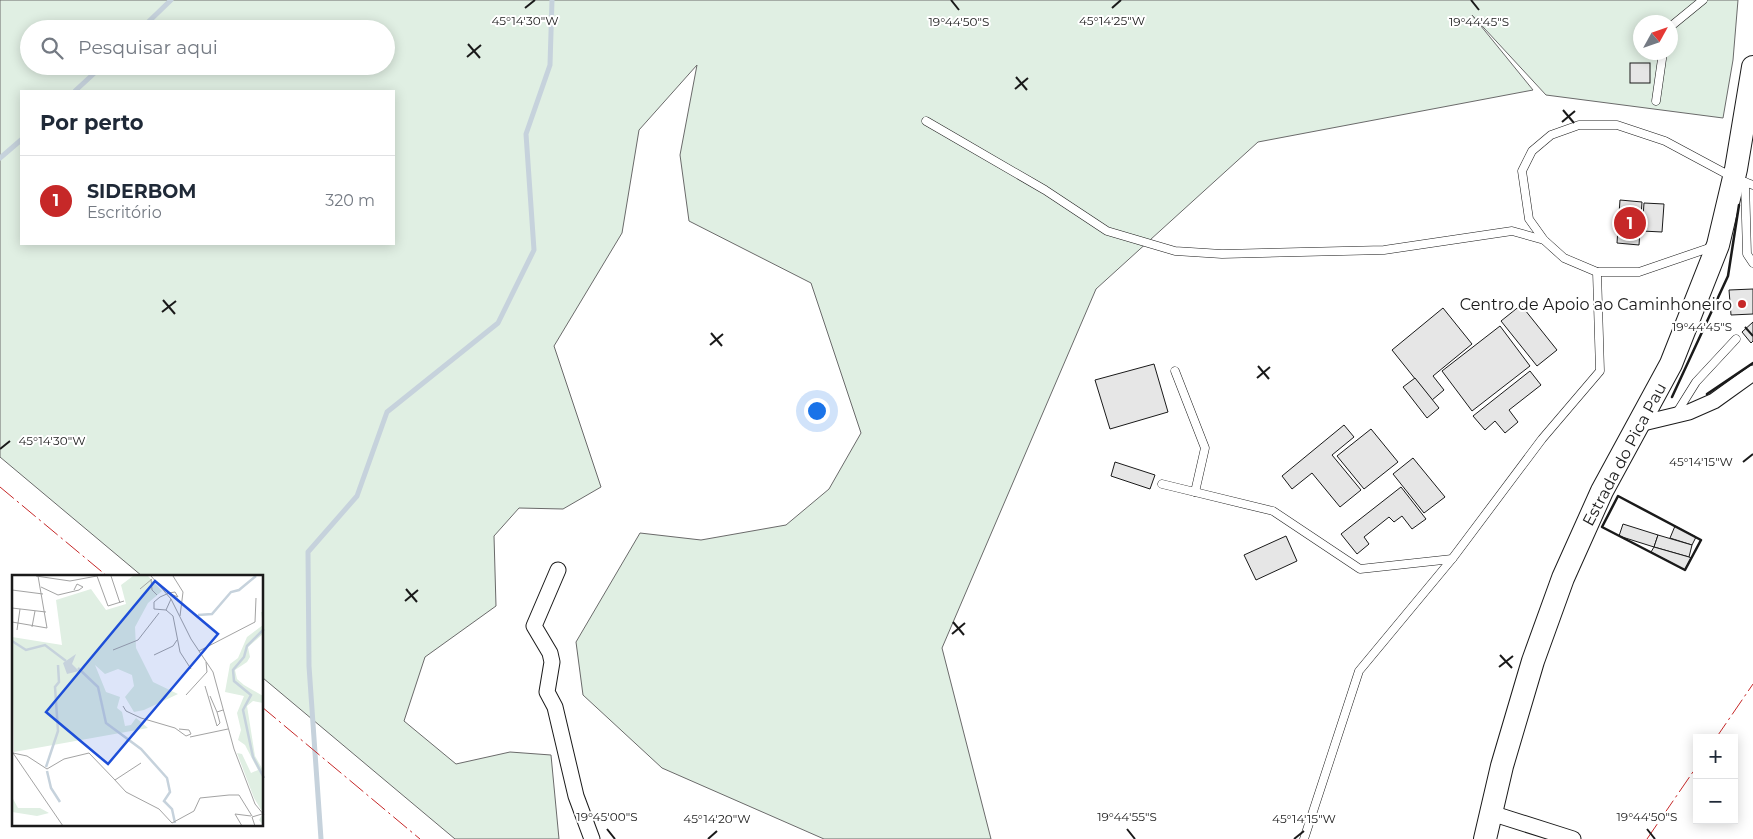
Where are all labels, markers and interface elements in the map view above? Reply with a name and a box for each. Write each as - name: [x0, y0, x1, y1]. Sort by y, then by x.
- text: 45°14'30"W: [491, 13, 559, 28]
- text: 45°14'25"W: [1079, 13, 1145, 28]
- text: 19°44'50"S: [929, 14, 989, 29]
- text: 19°44'45"S: [1449, 14, 1509, 29]
- north arrow: [1633, 15, 1678, 60]
- search box: [20, 20, 395, 75]
- icon: search: [38, 34, 66, 62]
- text: Pesquisar aqui: [78, 36, 218, 59]
- text: Por perto: [40, 110, 144, 135]
- text: SIDERBOM: [87, 180, 196, 203]
- text: 1: [53, 191, 59, 210]
- text: 320 m: [325, 191, 375, 210]
- text: Escritório: [87, 203, 162, 222]
- pin: 1: [1614, 204, 1646, 242]
- place label: Centro de Apoio ao Caminhoneiro: [1460, 295, 1732, 314]
- marker: Centro de Apoio ao Caminhoneiro: [1736, 298, 1748, 310]
- text: 19°44'45"S: [1672, 319, 1732, 334]
- street label: Estrada do Pica Pau: [1579, 379, 1670, 529]
- your location: [804, 398, 830, 424]
- text: 45°14'30"W: [18, 433, 86, 448]
- text: 45°14'15"W: [1669, 454, 1733, 469]
- inset map: [12, 575, 264, 826]
- map controls: [1693, 734, 1738, 824]
- button: +: [1693, 734, 1738, 779]
- button: −: [1693, 779, 1738, 824]
- text: 19°45'00"S: [576, 809, 638, 824]
- text: 19°44'55"S: [1097, 809, 1157, 824]
- text: 19°44'50"S: [1617, 809, 1677, 824]
- text: 45°14'20"W: [683, 811, 751, 826]
- text: 45°14'15"W: [1272, 811, 1336, 826]

